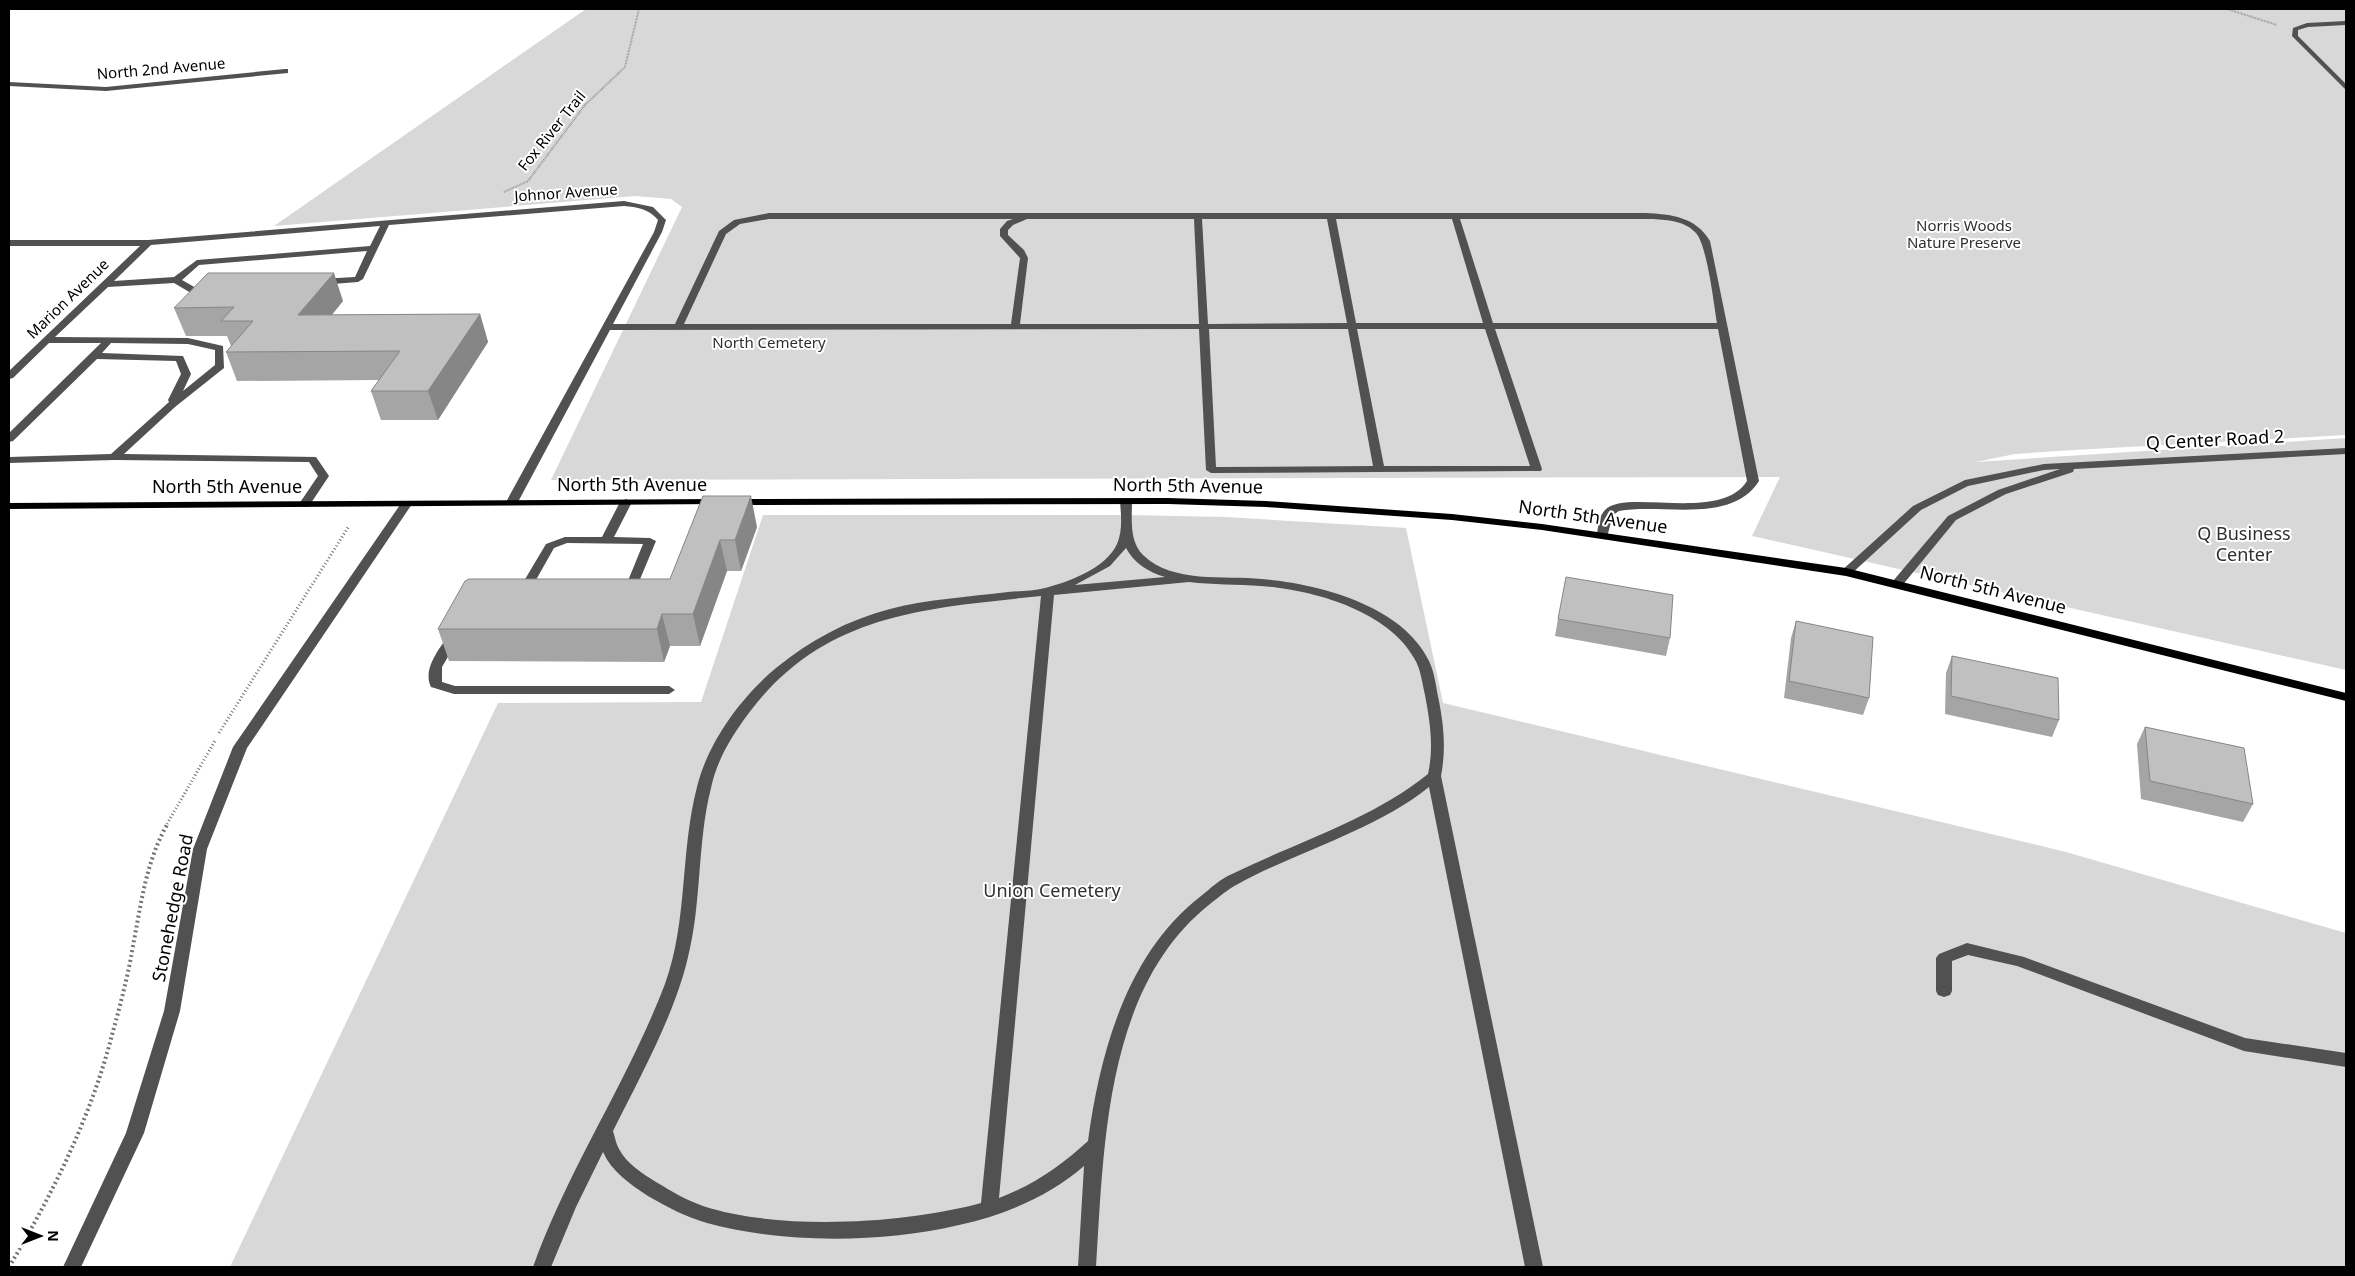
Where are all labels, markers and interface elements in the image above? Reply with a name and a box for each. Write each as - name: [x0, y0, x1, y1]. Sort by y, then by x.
- street label: North 2nd Avenue: [96, 52, 226, 84]
- street label: Fox River Trail: [513, 86, 590, 175]
- street label: Johnor Avenue: [512, 178, 618, 206]
- park label: Norris Woods Nature Preserve: [1907, 215, 2021, 252]
- street label: Marion Avenue: [22, 254, 113, 343]
- park label: North Cemetery: [712, 332, 826, 352]
- street label: Q Center Road 2: [2145, 423, 2285, 455]
- street label: North 5th Avenue: [557, 472, 707, 496]
- street label: North 5th Avenue: [1113, 472, 1263, 498]
- street label: North 5th Avenue: [152, 474, 302, 498]
- street label: North 5th Avenue: [1517, 494, 1669, 538]
- park label: Q Business Center: [2197, 521, 2291, 566]
- street label: North 5th Avenue: [1918, 559, 2069, 619]
- street label: Stonehedge Road: [146, 832, 198, 984]
- park label: Union Cemetery: [983, 878, 1122, 902]
- north arrow: [15, 1211, 65, 1261]
- text: N: [44, 1230, 63, 1242]

